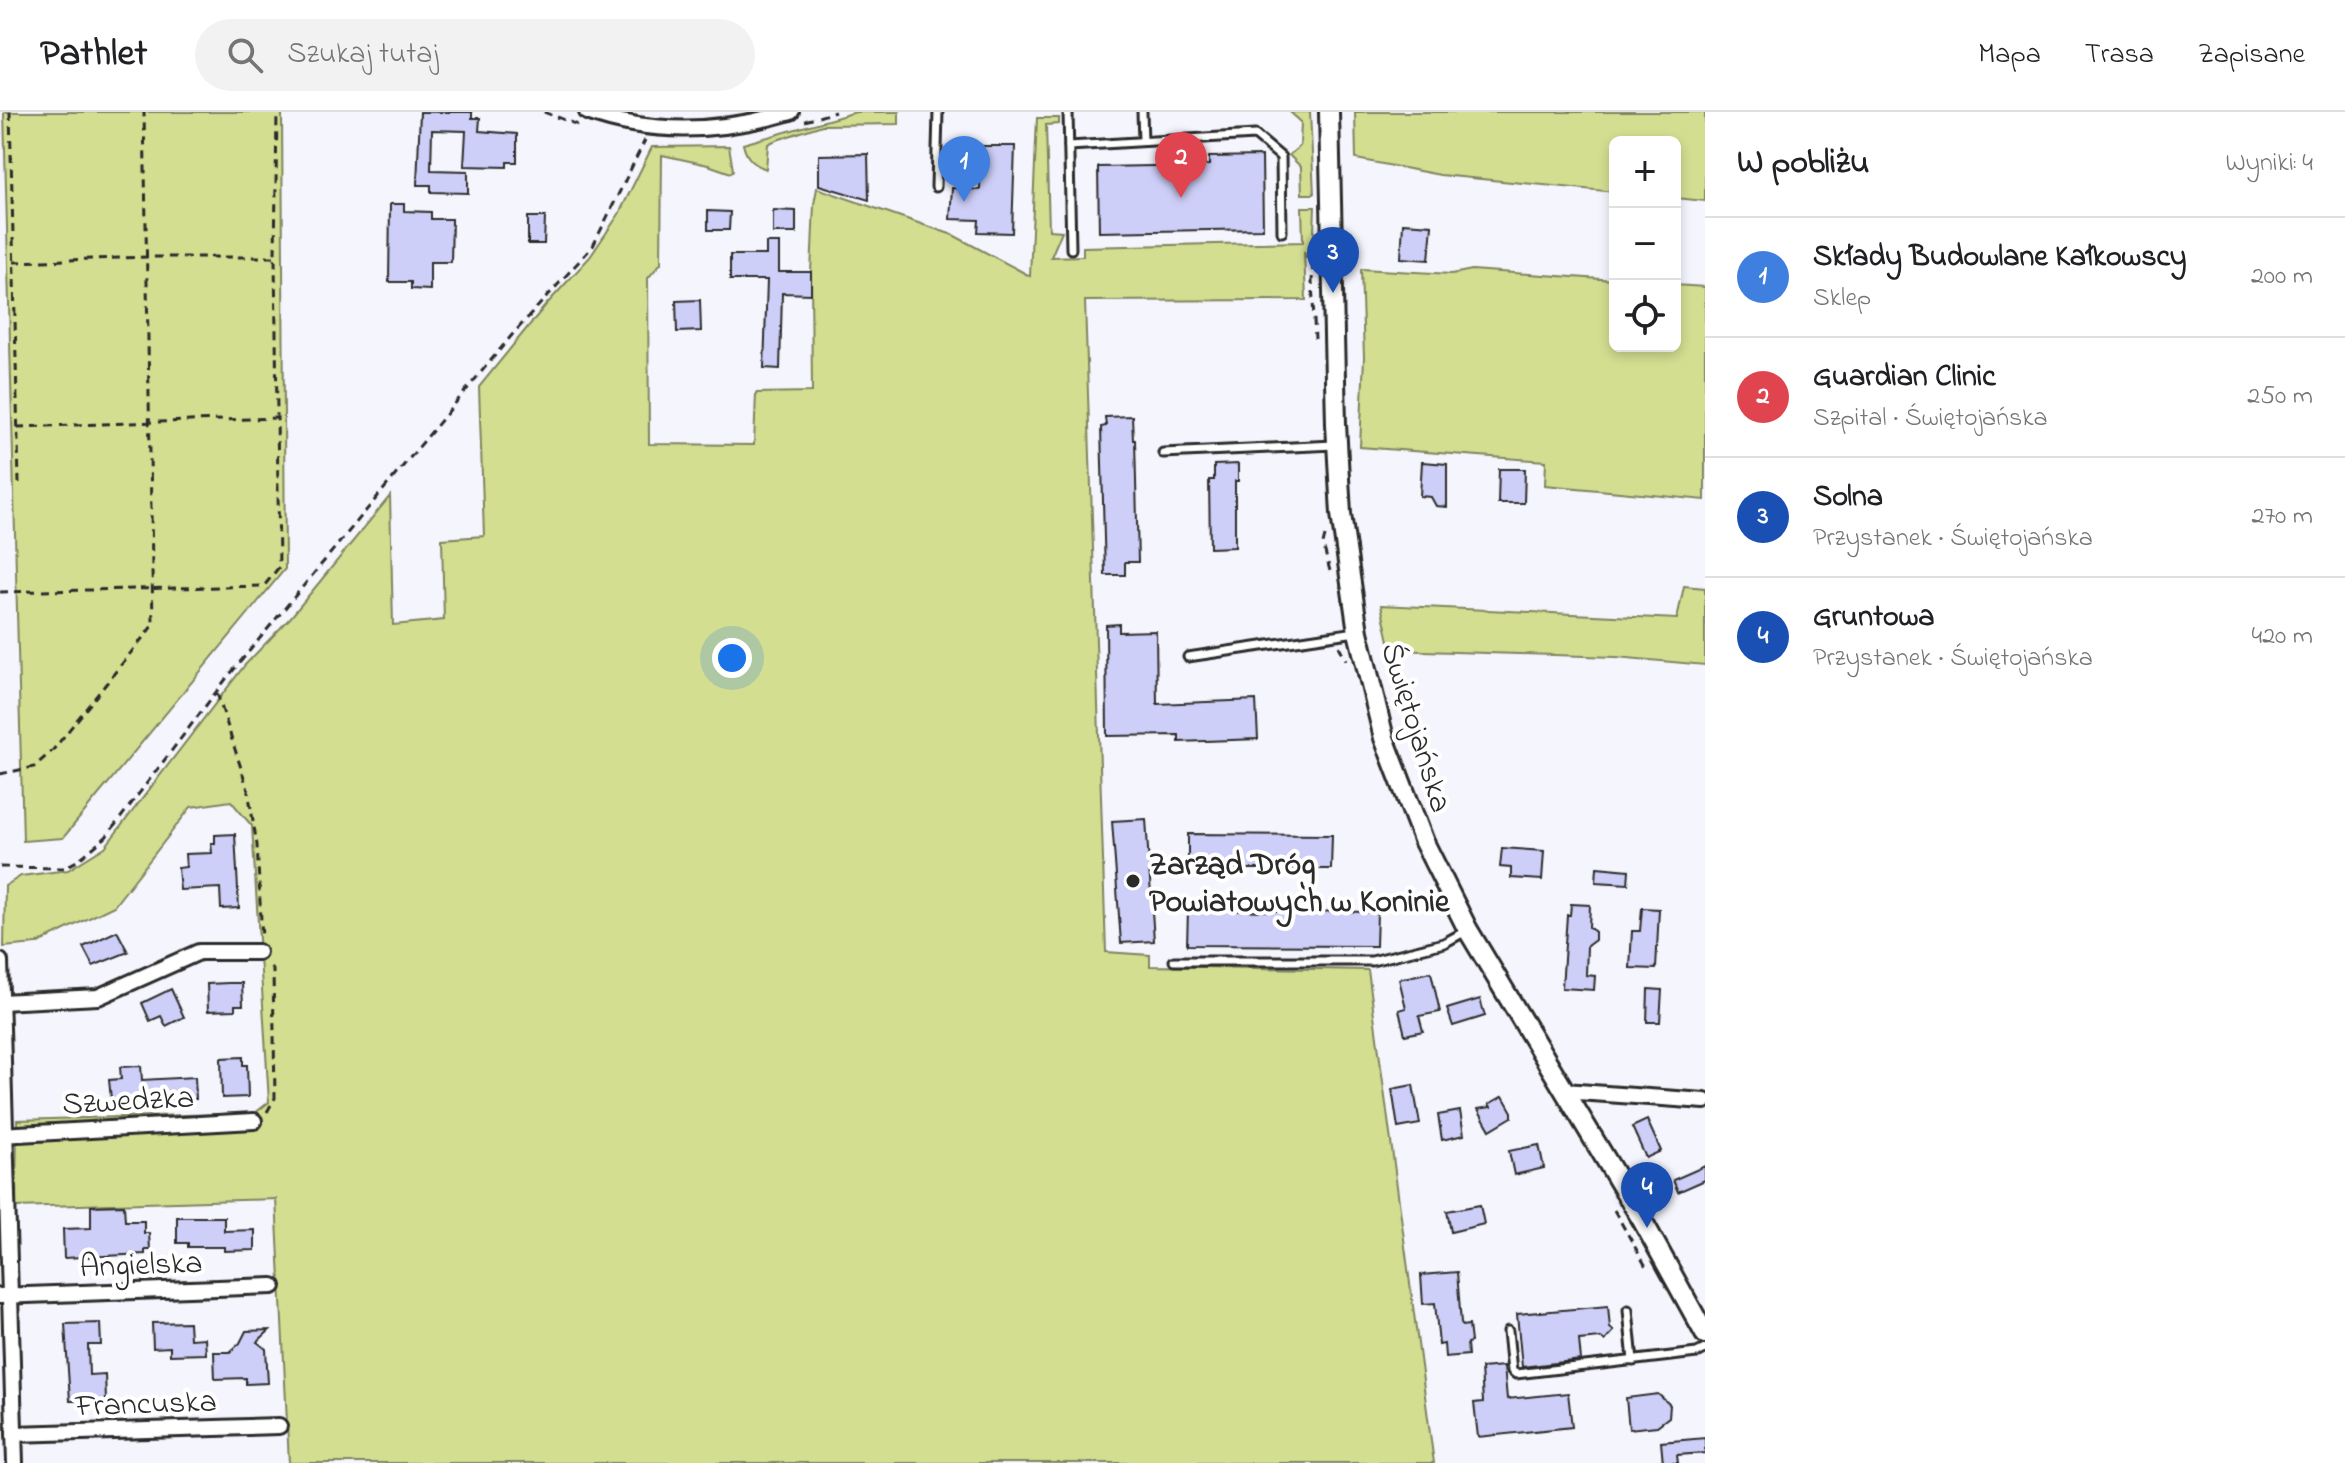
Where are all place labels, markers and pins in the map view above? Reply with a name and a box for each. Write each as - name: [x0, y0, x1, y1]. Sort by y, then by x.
- pin: 2: [1155, 132, 1207, 198]
- pin: 1: [938, 136, 990, 202]
- pin: 3: [1307, 227, 1359, 293]
- place label: Zarząd Dróg Powiatowych w Koninie: [1149, 843, 1451, 928]
- marker: Zarząd Dróg Powiatowych w Koninie: [1124, 872, 1142, 890]
- pin: 4: [1621, 1162, 1673, 1228]

